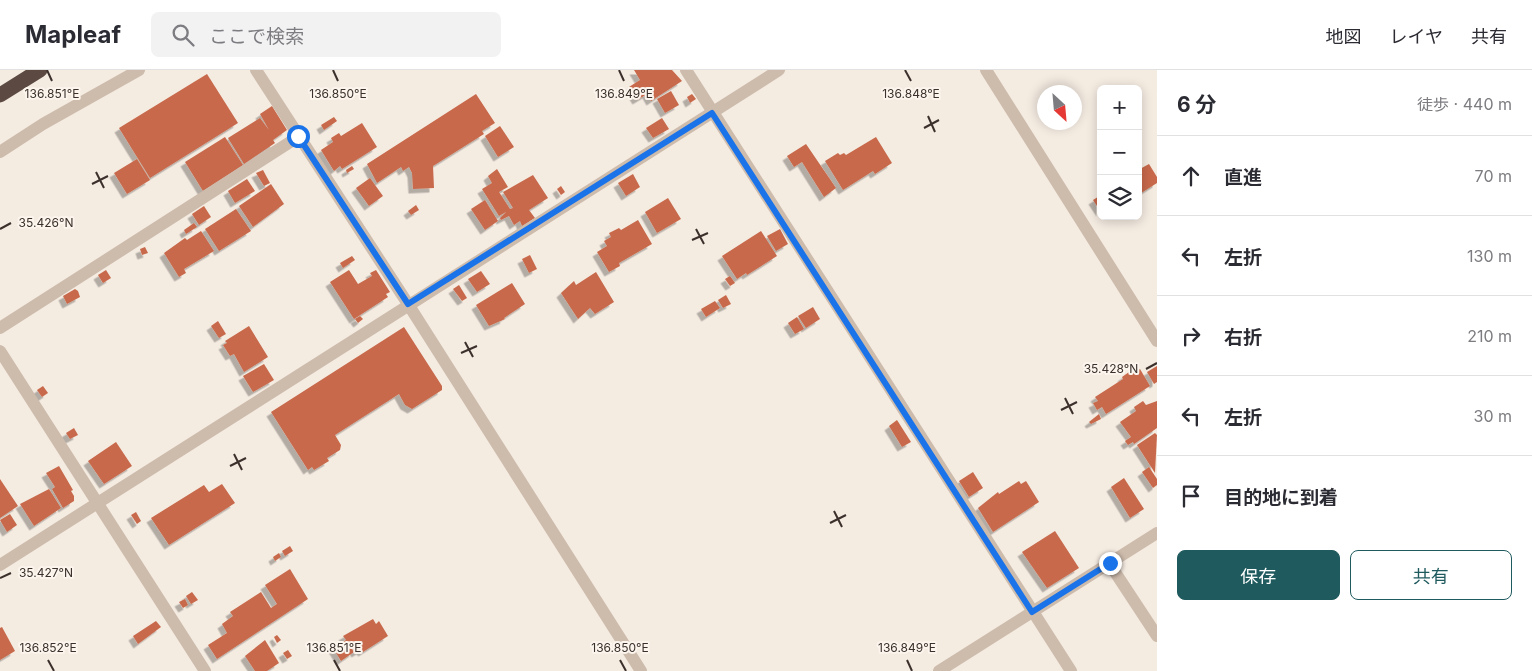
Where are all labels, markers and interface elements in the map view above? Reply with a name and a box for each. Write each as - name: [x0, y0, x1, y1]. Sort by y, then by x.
- search box: [151, 12, 501, 57]
- text: Mapleaf: [25, 20, 121, 49]
- icon: search: [169, 21, 197, 49]
- text: ここで検索: [209, 25, 304, 48]
- text: 地図: [1326, 26, 1362, 47]
- text: レイヤ: [1390, 26, 1443, 47]
- text: 共有: [1471, 26, 1507, 47]
- north arrow: [1037, 85, 1082, 130]
- map controls: [1097, 85, 1142, 220]
- button: +: [1097, 85, 1142, 130]
- text: 136.851°E: [25, 86, 79, 101]
- text: 136.850°E: [309, 86, 367, 101]
- text: 136.849°E: [595, 86, 653, 101]
- text: 136.848°E: [882, 86, 940, 101]
- text: 6 分: [1177, 92, 1217, 117]
- text: 徒歩 · 440 m: [1417, 94, 1512, 114]
- route start: [287, 125, 310, 148]
- button: −: [1097, 130, 1142, 175]
- icon: ahead: [1177, 162, 1205, 190]
- text: 直進: [1224, 166, 1262, 189]
- text: 70 m: [1475, 166, 1512, 186]
- button: layers: [1097, 175, 1142, 220]
- text: 35.426°N: [19, 215, 73, 230]
- icon: left: [1177, 242, 1205, 270]
- text: 左折: [1224, 246, 1262, 269]
- text: 130 m: [1467, 246, 1512, 266]
- icon: right: [1177, 322, 1205, 350]
- text: 右折: [1224, 326, 1262, 349]
- text: 210 m: [1467, 326, 1512, 346]
- text: 35.428°N: [1084, 361, 1138, 376]
- icon: left: [1177, 402, 1205, 430]
- text: 左折: [1224, 406, 1262, 429]
- text: 30 m: [1474, 406, 1512, 426]
- icon: arrive: [1177, 482, 1205, 510]
- text: 目的地に到着: [1224, 486, 1338, 509]
- button: 保存: [1177, 550, 1340, 600]
- button: 共有: [1350, 550, 1512, 600]
- route end: [1099, 552, 1122, 575]
- text: 35.427°N: [19, 565, 73, 580]
- text: 136.852°E: [19, 640, 77, 655]
- text: 136.851°E: [307, 640, 361, 655]
- text: 136.850°E: [591, 640, 649, 655]
- text: 136.849°E: [878, 640, 936, 655]

